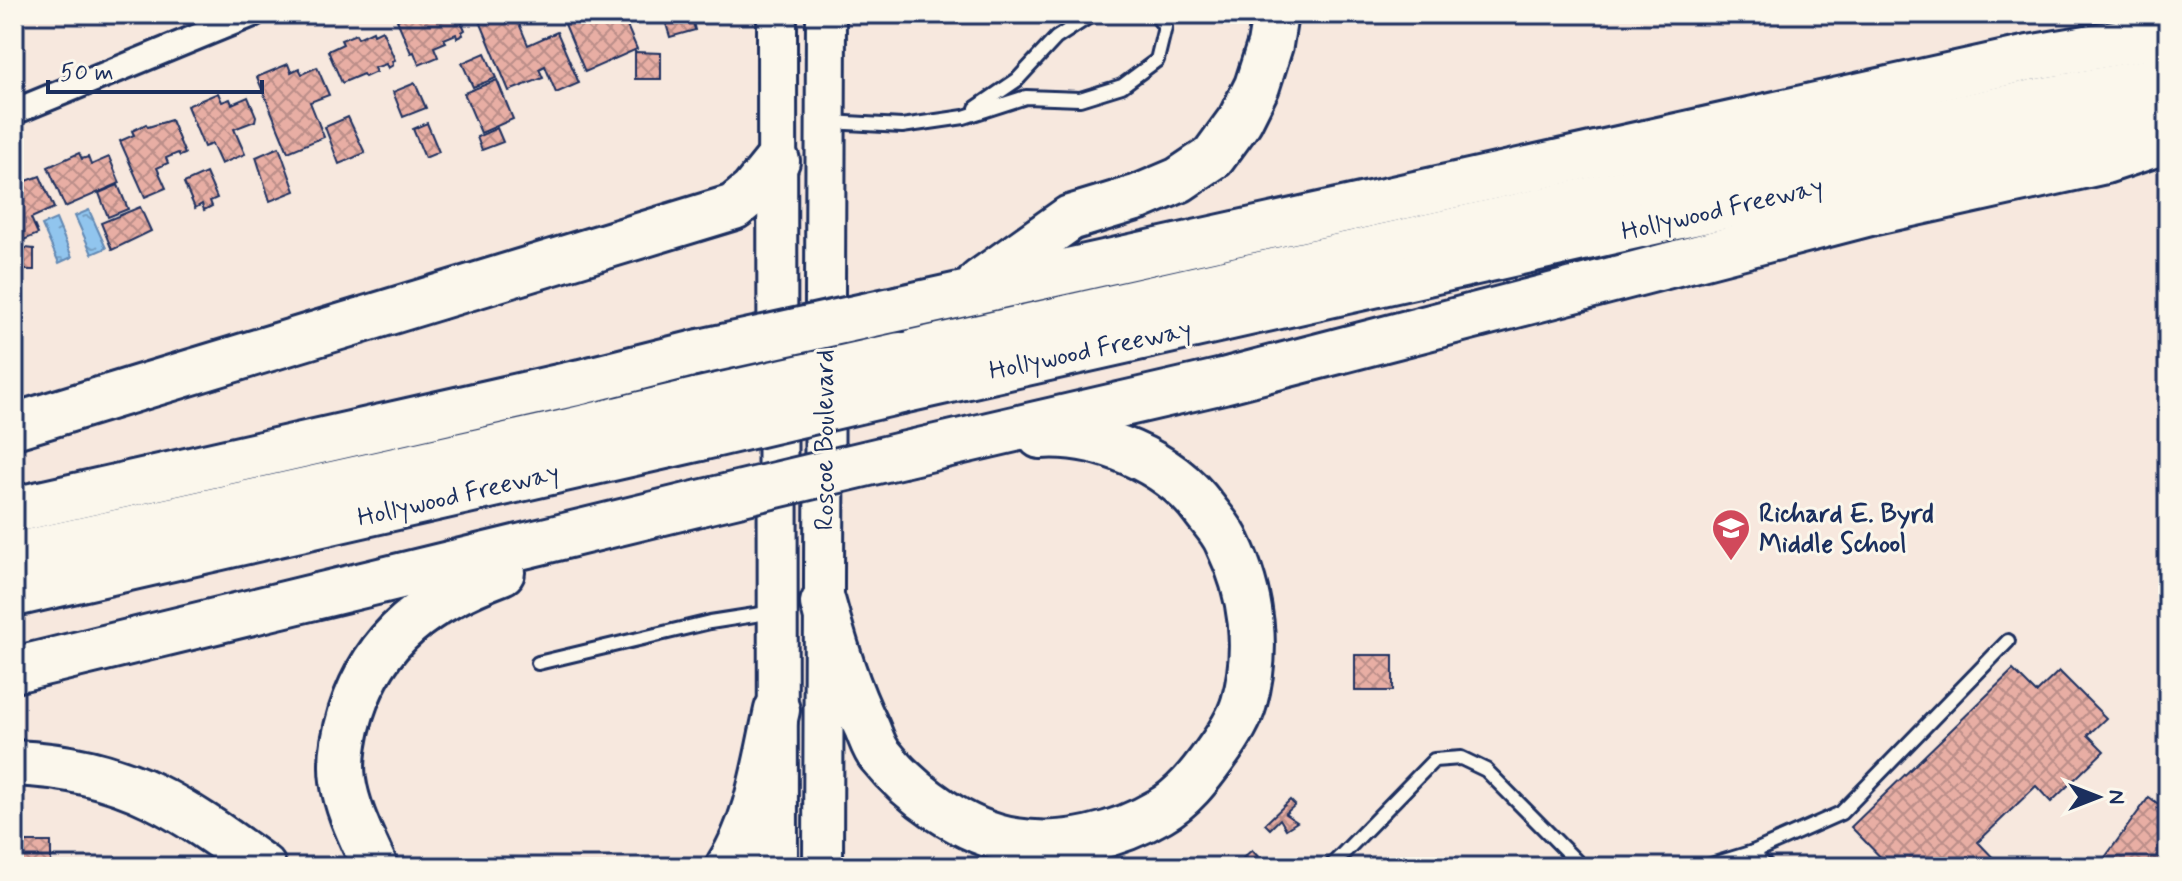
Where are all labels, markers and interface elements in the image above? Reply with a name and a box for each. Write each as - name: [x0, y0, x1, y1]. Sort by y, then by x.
- scale bar: [48, 44, 262, 94]
- text: 50 m: [60, 58, 114, 89]
- street label: Hollywood Freeway: [1618, 170, 1827, 250]
- street label: Hollywood Freeway: [986, 313, 1195, 389]
- street label: Roscoe Boulevard: [809, 349, 843, 531]
- street label: Hollywood Freeway: [354, 456, 563, 536]
- place label: Richard E. Byrd Middle School: [1759, 498, 1934, 562]
- school or university icon: Richard E. Byrd Middle School: [1710, 507, 1752, 562]
- north arrow: [2058, 757, 2138, 837]
- text: N: [2102, 790, 2130, 804]

